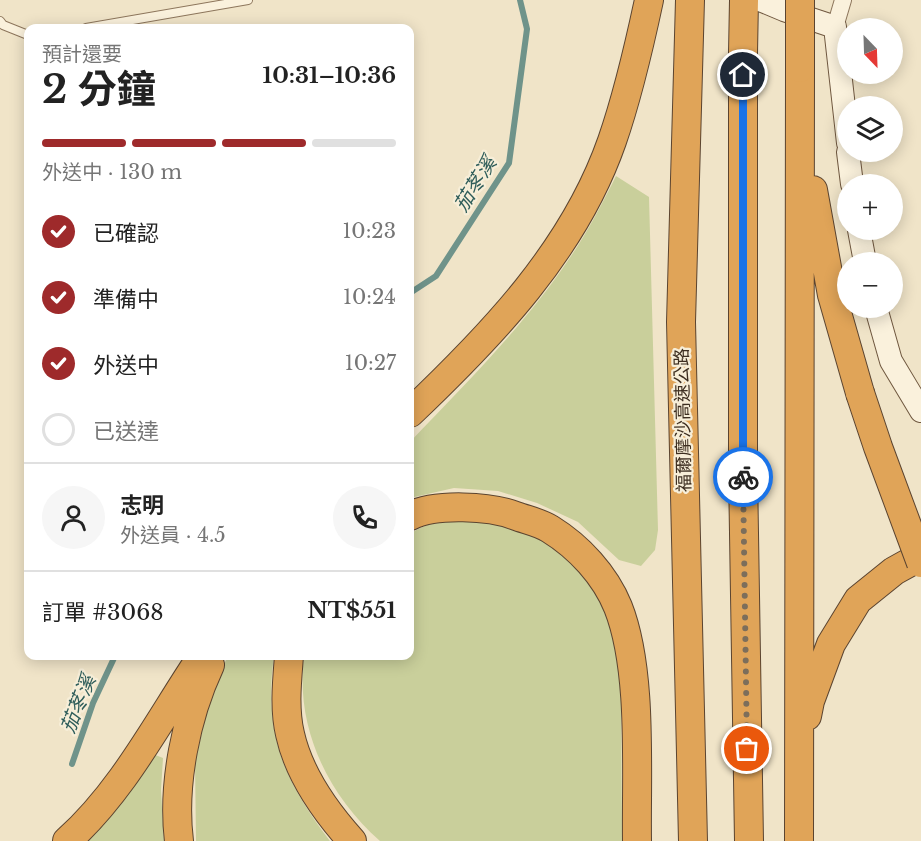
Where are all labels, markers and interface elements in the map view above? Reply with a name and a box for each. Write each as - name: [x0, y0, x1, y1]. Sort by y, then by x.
- north arrow: [837, 18, 903, 84]
- map controls: [837, 18, 903, 318]
- text: 預計還要: [42, 42, 122, 66]
- pin: [717, 49, 768, 100]
- icon: home: [726, 58, 759, 91]
- text: 10:31–10:36: [263, 62, 396, 89]
- text: 2 分鐘: [42, 65, 156, 114]
- button: layers: [837, 96, 903, 162]
- water label: 茄苳溪: [449, 150, 503, 216]
- text: 外送中 · 130 m: [42, 160, 182, 184]
- button: +: [837, 174, 903, 240]
- icon: check: [42, 215, 75, 248]
- text: 10:23: [342, 219, 396, 243]
- text: 已確認: [93, 220, 159, 247]
- button: −: [837, 252, 903, 318]
- icon: check: [42, 281, 75, 314]
- text: 10:24: [343, 285, 396, 309]
- text: 準備中: [93, 286, 159, 313]
- icon: check: [42, 347, 75, 380]
- street label: 福爾摩沙高速公路: [671, 348, 695, 492]
- text: 10:27: [345, 351, 396, 375]
- text: 外送中: [93, 352, 159, 379]
- text: 已送達: [93, 418, 159, 445]
- courier: [713, 447, 773, 507]
- icon: bike: [727, 461, 760, 494]
- button: person: [42, 486, 105, 549]
- button: phone: [333, 486, 396, 549]
- text: 志明: [120, 492, 164, 519]
- text: 外送員 · 4.5: [120, 523, 226, 547]
- text: NT$551: [307, 597, 396, 624]
- text: 訂單 #3068: [42, 599, 164, 626]
- water label: 茄苳溪: [56, 669, 101, 736]
- pin: [721, 723, 772, 774]
- icon: bag: [730, 732, 763, 765]

